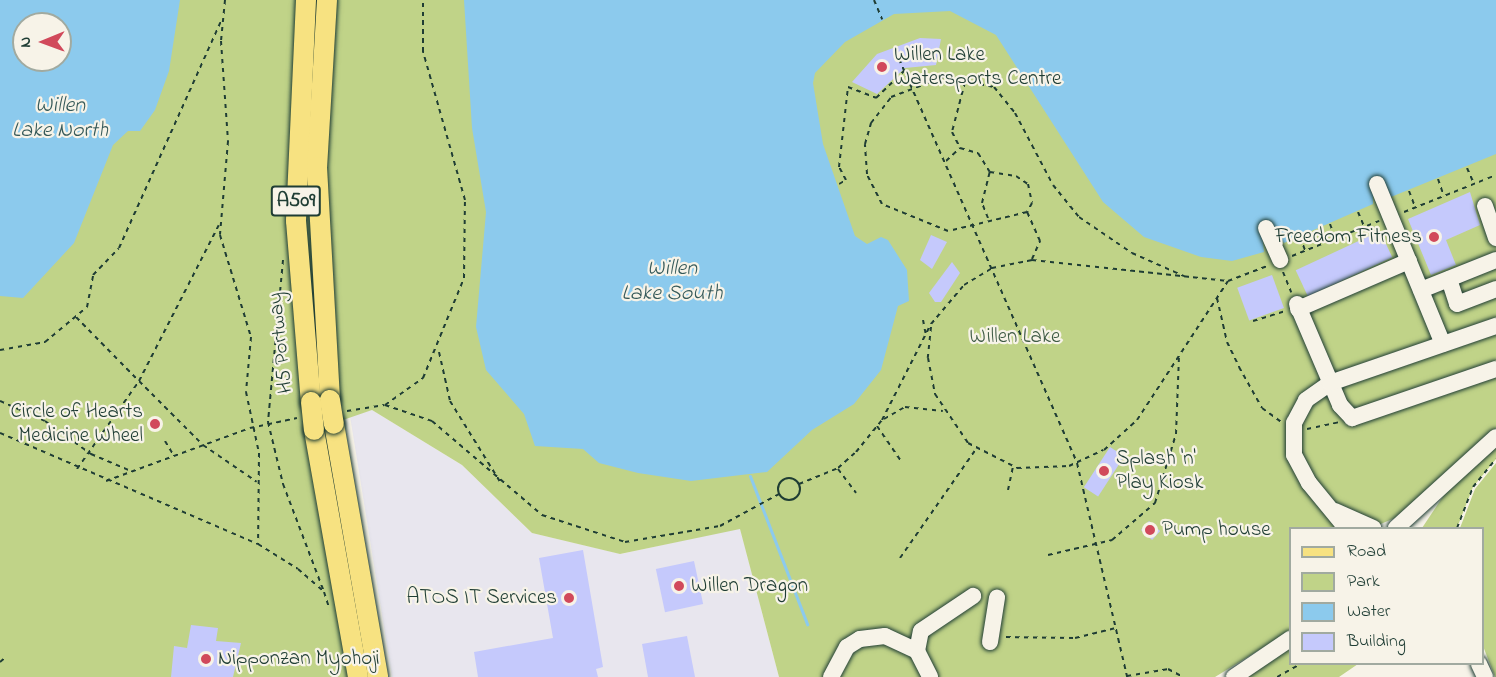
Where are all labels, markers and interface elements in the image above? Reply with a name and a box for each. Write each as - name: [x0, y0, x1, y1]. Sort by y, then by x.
- north arrow: [12, 12, 72, 72]
- text: N: [14, 37, 38, 48]
- place label: Willen Lake Watersports Centre: [894, 42, 1061, 92]
- marker: Willen Lake Watersports Centre: [875, 60, 889, 74]
- water label: Willen Lake North: [12, 93, 108, 144]
- road number: A509: [270, 184, 322, 218]
- place label: Freedom Fitness: [1275, 224, 1422, 250]
- marker: Freedom Fitness: [1427, 230, 1441, 244]
- water label: Willen Lake South: [622, 256, 722, 308]
- street label: H5 Portway: [263, 291, 299, 395]
- park label: Willen Lake: [970, 324, 1060, 350]
- place label: Circle of Hearts Medicine Wheel: [11, 399, 143, 449]
- marker: Circle of Hearts Medicine Wheel: [148, 417, 162, 431]
- place label: Splash 'n' Play Kiosk: [1116, 446, 1203, 496]
- marker: Splash 'n' Play Kiosk: [1097, 464, 1111, 478]
- place label: Pump house: [1162, 517, 1271, 543]
- marker: Pump house: [1143, 523, 1157, 537]
- legend: [1289, 527, 1484, 665]
- text: Road: [1347, 539, 1386, 565]
- text: Park: [1347, 569, 1380, 595]
- place label: Willen Dragon: [691, 573, 808, 599]
- marker: Willen Dragon: [672, 579, 686, 593]
- place label: ATOS IT Services: [407, 585, 557, 611]
- marker: ATOS IT Services: [562, 591, 576, 605]
- text: Water: [1347, 599, 1390, 625]
- text: Building: [1347, 629, 1406, 655]
- place label: Nipponzan Myohoji: [218, 646, 380, 672]
- marker: Nipponzan Myohoji: [199, 652, 213, 666]

